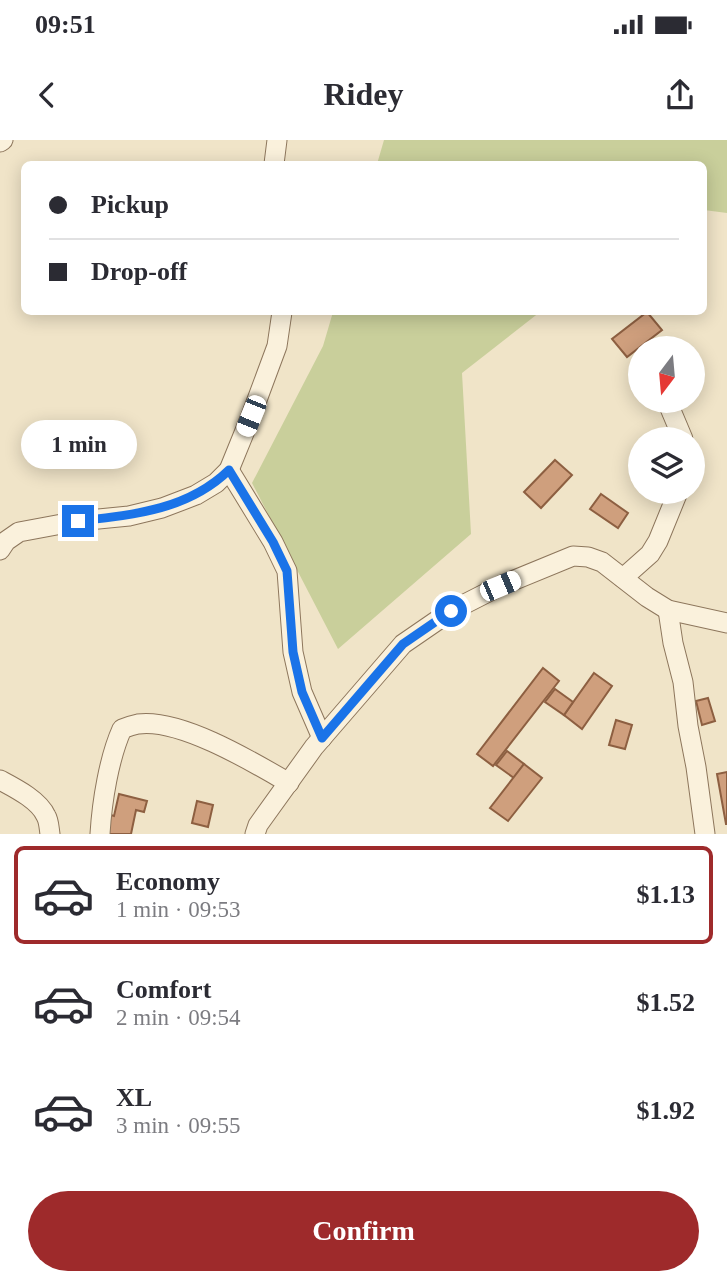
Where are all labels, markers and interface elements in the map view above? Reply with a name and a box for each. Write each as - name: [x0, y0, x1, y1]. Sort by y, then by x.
- text: 09:51: [35, 10, 96, 39]
- icon: back: [28, 76, 66, 114]
- text: Ridey: [324, 76, 404, 112]
- icon: share: [661, 76, 699, 114]
- text: Pickup: [91, 190, 169, 219]
- text: Drop-off: [91, 257, 187, 286]
- north arrow: [628, 336, 705, 413]
- map controls: [628, 336, 705, 504]
- car: [234, 393, 269, 439]
- callout: 1 min: [20, 420, 136, 468]
- button: layers: [628, 427, 705, 504]
- text: 1 min: [51, 432, 107, 457]
- route end: [62, 505, 94, 537]
- car: [477, 568, 524, 604]
- route start: [435, 595, 467, 627]
- icon: car: [32, 864, 95, 927]
- text: Economy: [116, 867, 220, 896]
- text: $1.13: [637, 880, 695, 909]
- text: 1 min · 09:53: [116, 897, 241, 922]
- icon: car: [32, 972, 95, 1035]
- text: Comfort: [116, 975, 211, 1004]
- text: $1.52: [637, 988, 695, 1017]
- text: 2 min · 09:54: [116, 1005, 241, 1030]
- icon: car: [32, 1080, 95, 1143]
- text: XL: [116, 1083, 152, 1112]
- text: $1.92: [637, 1096, 695, 1125]
- text: 3 min · 09:55: [116, 1113, 241, 1138]
- button: Confirm: [28, 1191, 699, 1271]

